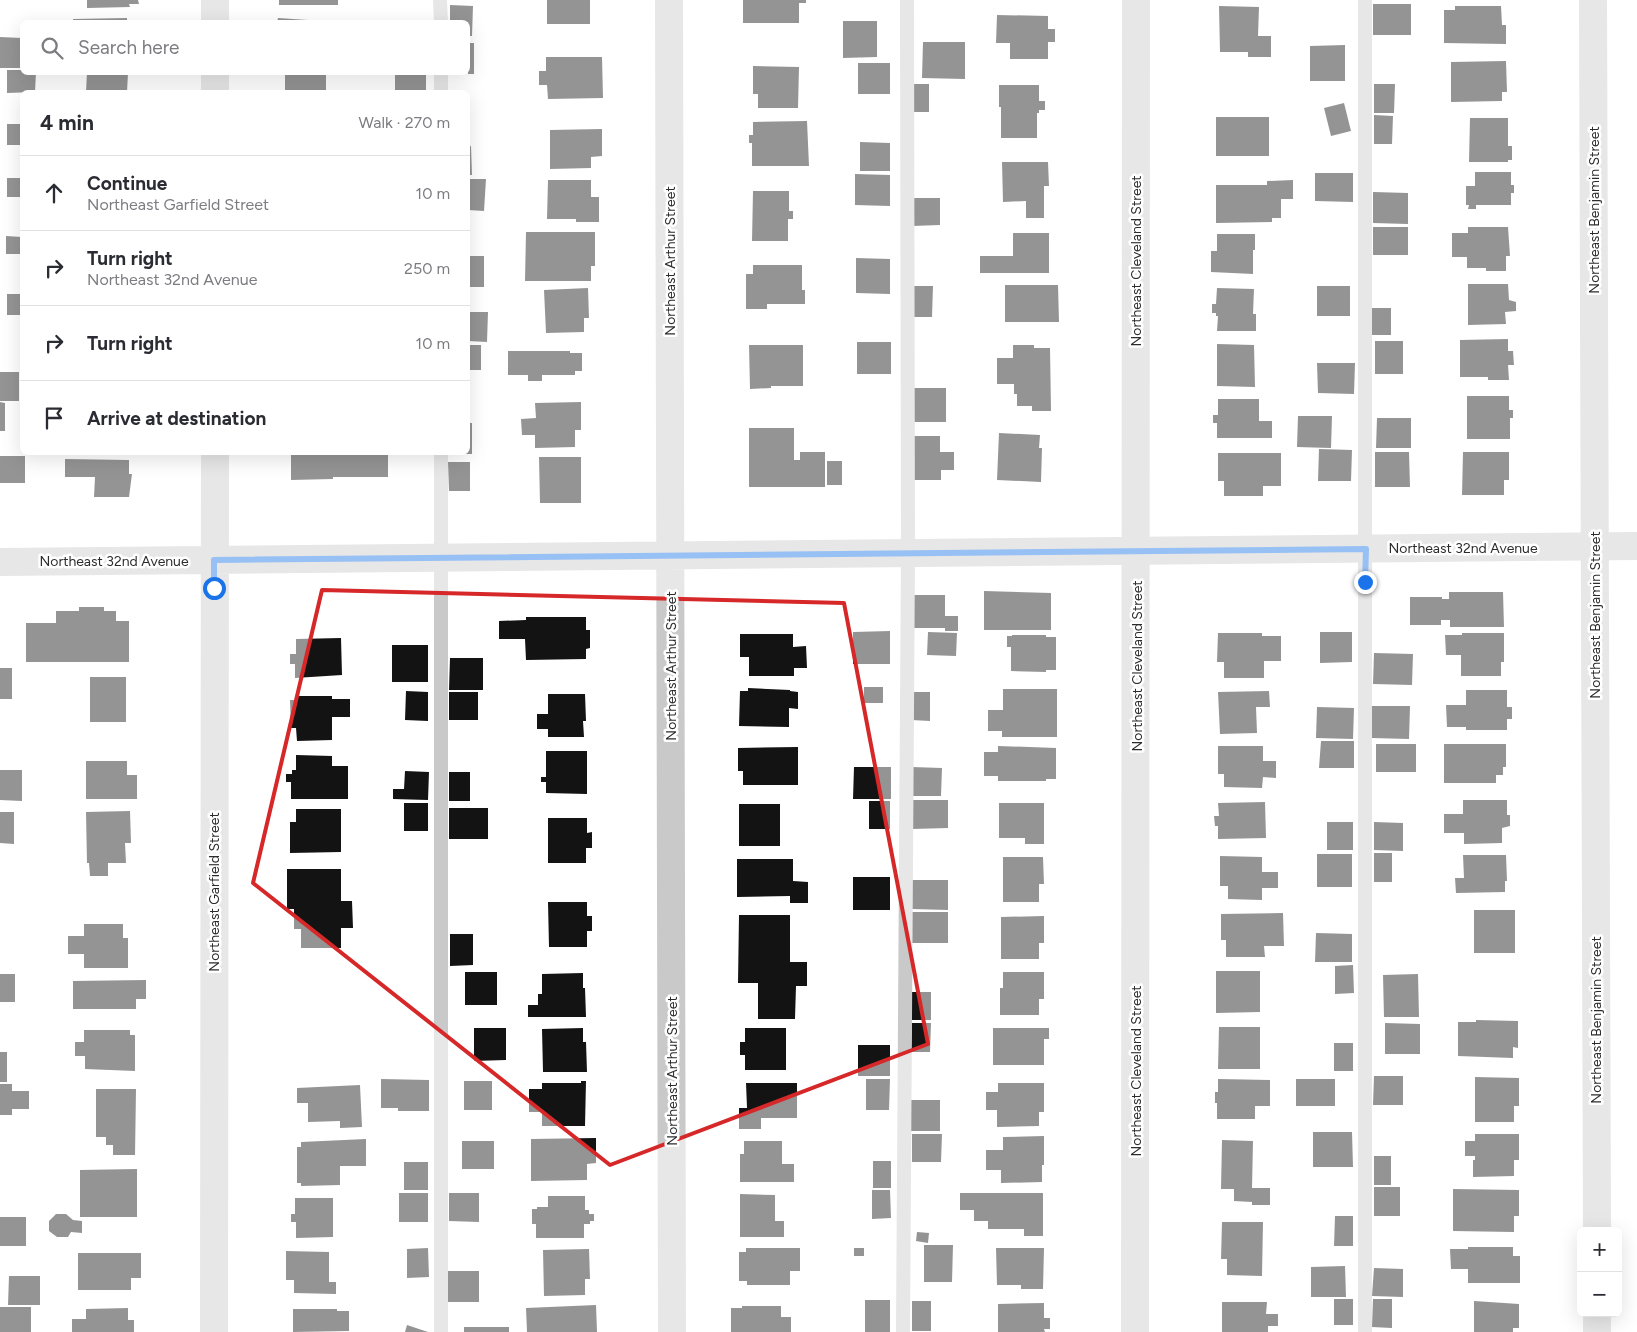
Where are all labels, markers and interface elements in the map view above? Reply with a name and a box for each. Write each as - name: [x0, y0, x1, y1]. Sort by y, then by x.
- search box: [20, 20, 470, 75]
- icon: search: [38, 34, 66, 62]
- text: Search here: [78, 36, 180, 59]
- text: 4 min: [40, 110, 94, 135]
- text: Walk · 270 m: [359, 113, 450, 132]
- street label: Northeast Benjamin Street: [1586, 126, 1603, 294]
- text: Continue: [87, 172, 167, 195]
- street label: Northeast Cleveland Street: [1128, 175, 1145, 347]
- icon: ahead: [40, 179, 68, 207]
- text: 10 m: [416, 184, 450, 203]
- street label: Northeast Arthur Street: [662, 186, 679, 336]
- text: Northeast Garfield Street: [87, 195, 269, 214]
- text: Turn right: [87, 247, 173, 270]
- icon: right: [40, 254, 68, 282]
- text: 250 m: [404, 259, 450, 278]
- text: Northeast 32nd Avenue: [87, 270, 257, 289]
- icon: right: [40, 329, 68, 357]
- text: Turn right: [87, 332, 173, 355]
- text: 10 m: [416, 334, 450, 353]
- icon: arrive: [40, 404, 68, 432]
- text: Arrive at destination: [87, 407, 266, 430]
- street label: Northeast Benjamin Street: [1587, 531, 1604, 699]
- street label: Northeast 32nd Avenue: [1388, 540, 1538, 557]
- street label: Northeast 32nd Avenue: [39, 553, 189, 570]
- route end: [1354, 571, 1377, 594]
- route start: [203, 577, 226, 600]
- street label: Northeast Cleveland Street: [1129, 580, 1146, 752]
- street label: Northeast Arthur Street: [663, 591, 680, 741]
- street label: Northeast Garfield Street: [206, 812, 223, 972]
- street label: Northeast Benjamin Street: [1588, 936, 1605, 1104]
- street label: Northeast Cleveland Street: [1128, 985, 1145, 1157]
- street label: Northeast Arthur Street: [664, 996, 681, 1146]
- map controls: [1577, 1227, 1622, 1317]
- button: +: [1577, 1227, 1622, 1272]
- button: −: [1577, 1272, 1622, 1317]

